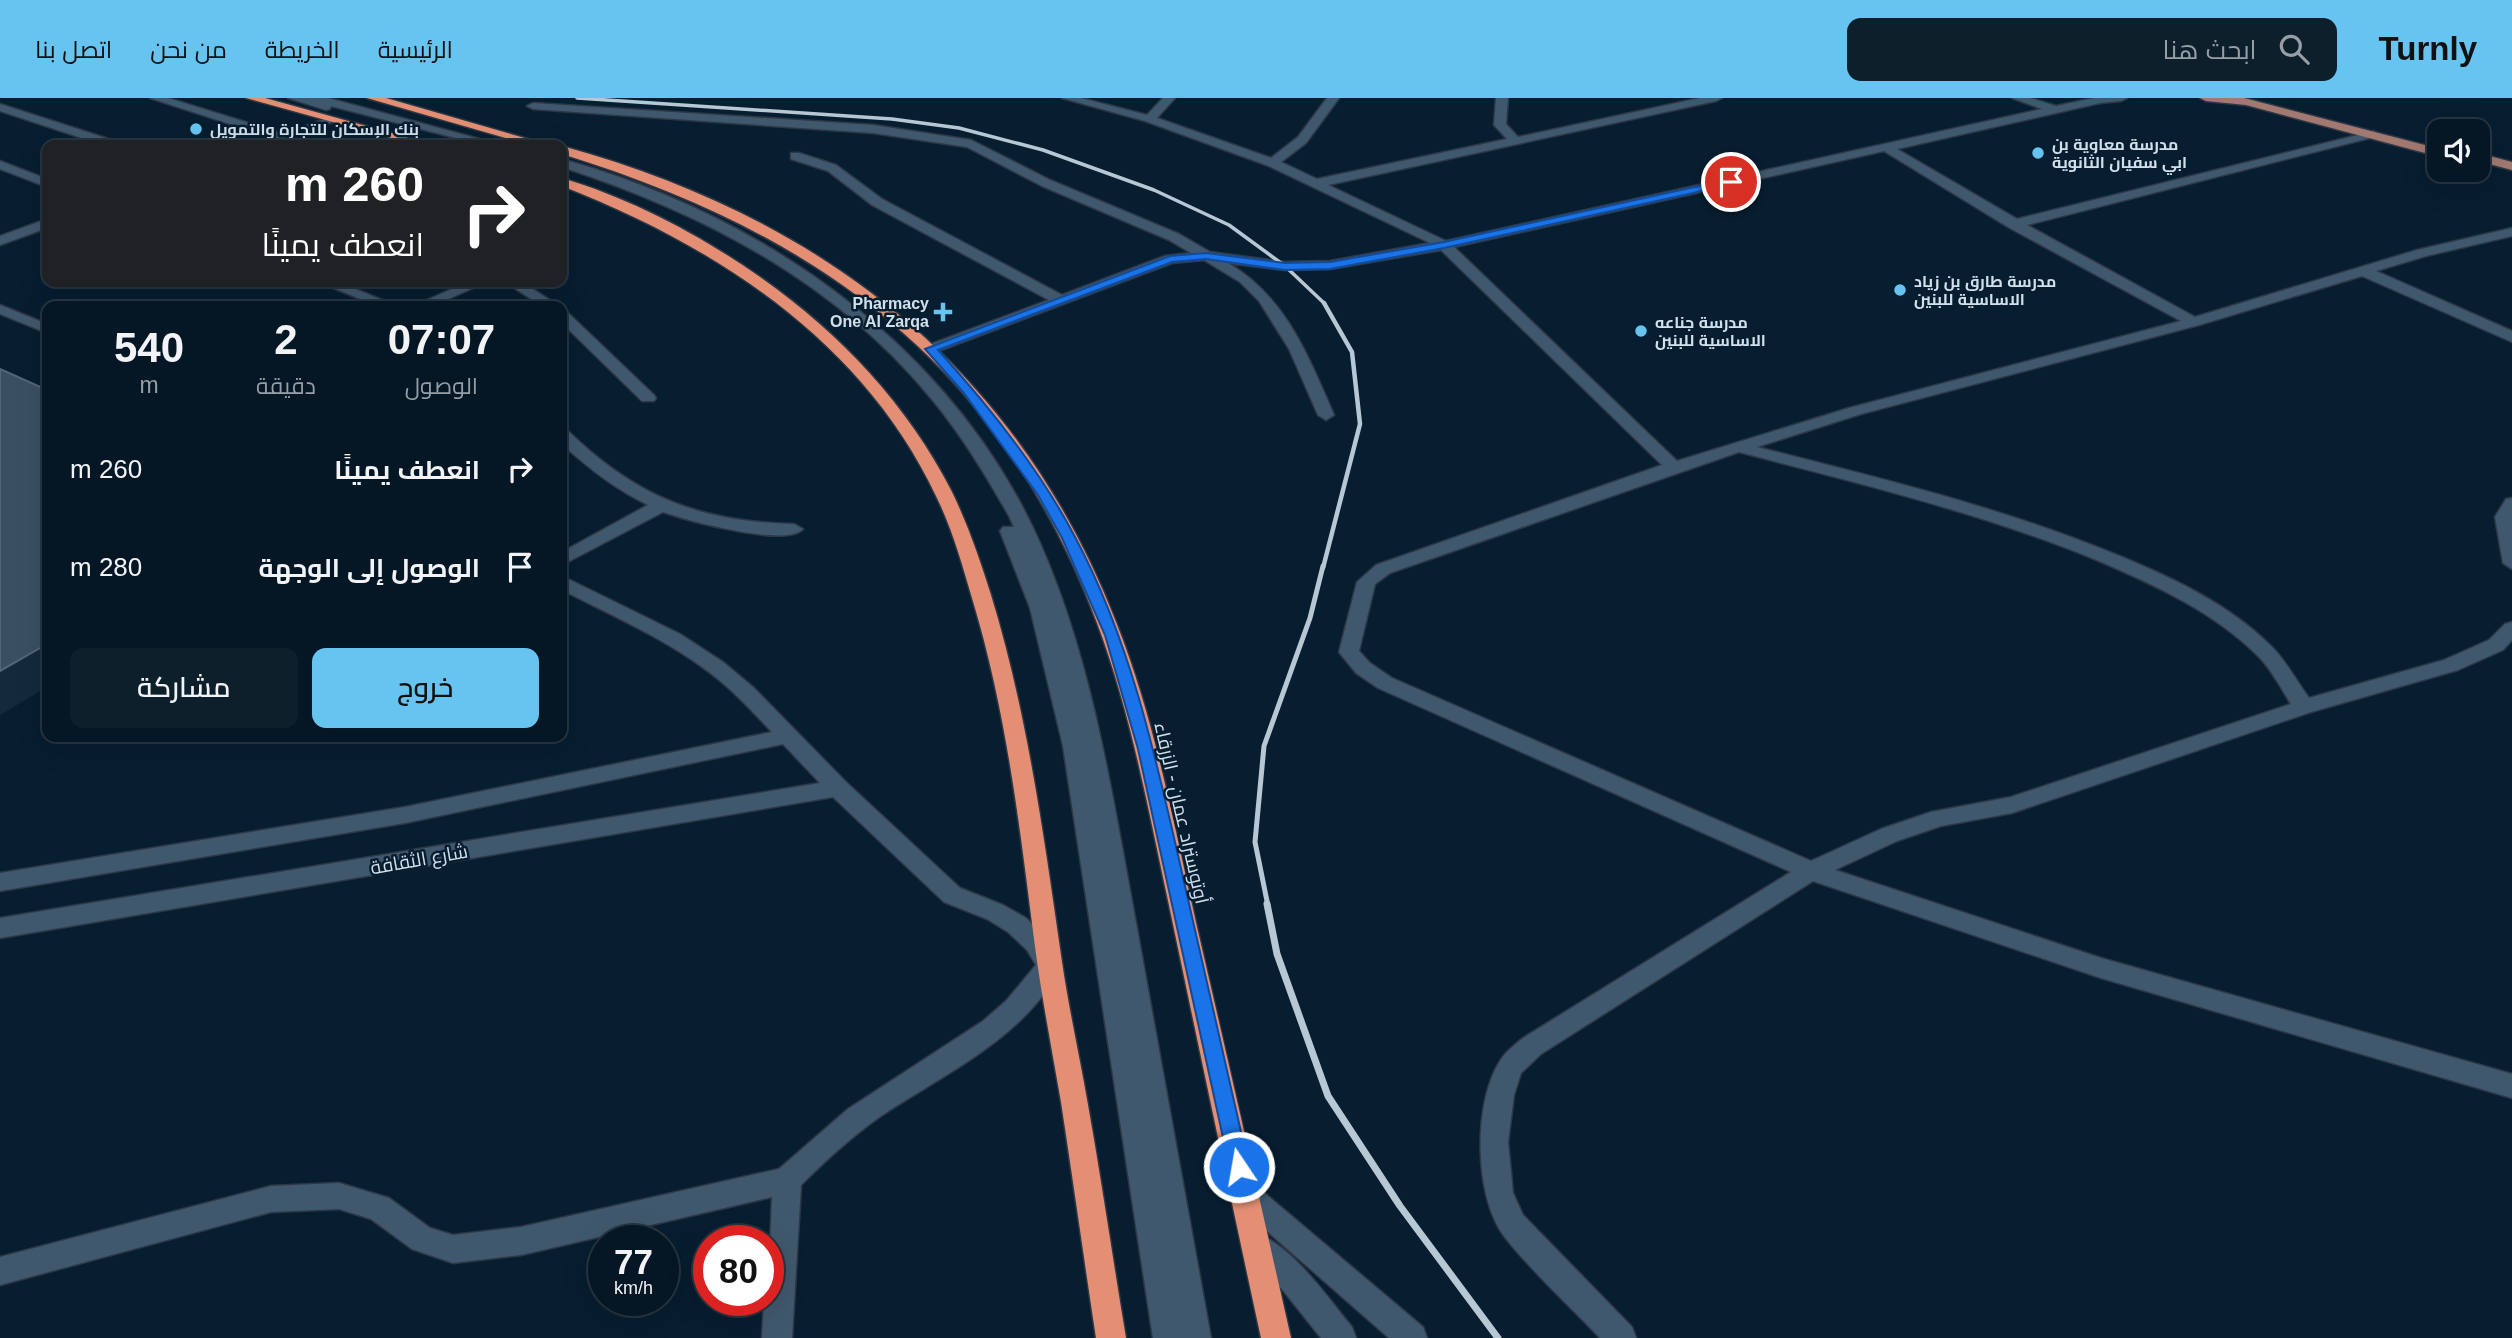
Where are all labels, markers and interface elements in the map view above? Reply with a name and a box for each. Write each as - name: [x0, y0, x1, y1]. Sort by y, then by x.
- search box: [1847, 18, 2337, 81]
- icon: search: [2275, 30, 2313, 68]
- text: Turnly: [2379, 30, 2477, 67]
- text: ابحث هنا: [2163, 35, 2257, 65]
- text: اتصل بنا: [35, 36, 112, 63]
- text: من نحن: [150, 36, 227, 63]
- text: الخريطة: [265, 36, 340, 63]
- text: الرئيسية: [378, 36, 453, 63]
- map controls: [2427, 119, 2490, 182]
- button: sound: [2427, 119, 2490, 182]
- marker: بنك الإسكان للتجارة والتمويل: [188, 121, 204, 137]
- place label: بنك الإسكان للتجارة والتمويل: [210, 121, 419, 141]
- place label: مدرسة معاوية بن ابي سفيان الثانوية: [2052, 136, 2187, 175]
- marker: مدرسة معاوية بن ابي سفيان الثانوية: [2030, 145, 2046, 161]
- pin: [1701, 152, 1761, 212]
- text: 260 m: [285, 157, 424, 211]
- icon: arrive: [1712, 163, 1750, 201]
- icon: right: [448, 168, 539, 259]
- text: انعطف يمينًا: [261, 227, 424, 263]
- place label: مدرسة طارق بن زياد الاساسية للبنين: [1914, 273, 2056, 309]
- marker: مدرسة طارق بن زياد الاساسية للبنين: [1892, 282, 1908, 298]
- place label: Pharmacy One Al Zarqa: [830, 295, 929, 330]
- marker: Pharmacy One Al Zarqa: [935, 304, 951, 320]
- place label: مدرسة جناعه الاساسية للبنين: [1655, 314, 1766, 350]
- text: 2: [274, 316, 298, 363]
- text: 07:07: [388, 316, 495, 363]
- marker: مدرسة جناعه الاساسية للبنين: [1633, 323, 1649, 339]
- text: 540: [114, 324, 184, 371]
- text: m: [139, 372, 159, 398]
- text: دقيقة: [256, 373, 316, 399]
- text: الوصول: [405, 373, 478, 399]
- icon: right: [501, 450, 539, 488]
- text: 260 m: [70, 454, 142, 484]
- text: انعطف يمينًا: [334, 455, 480, 485]
- icon: arrive: [501, 548, 539, 586]
- text: 280 m: [70, 552, 142, 582]
- text: الوصول إلى الوجهة: [258, 553, 480, 583]
- button: مشاركة: [70, 648, 298, 728]
- button: خروج: [312, 648, 539, 728]
- street label: أوتوستراد عمان - الزرقاء: [1149, 720, 1214, 906]
- street label: شارع الثقافة: [369, 841, 470, 881]
- position arrow: [1202, 1130, 1276, 1204]
- speed limit sign: 80: [693, 1225, 784, 1316]
- text: 77: [614, 1242, 653, 1281]
- text: km/h: [614, 1278, 653, 1298]

